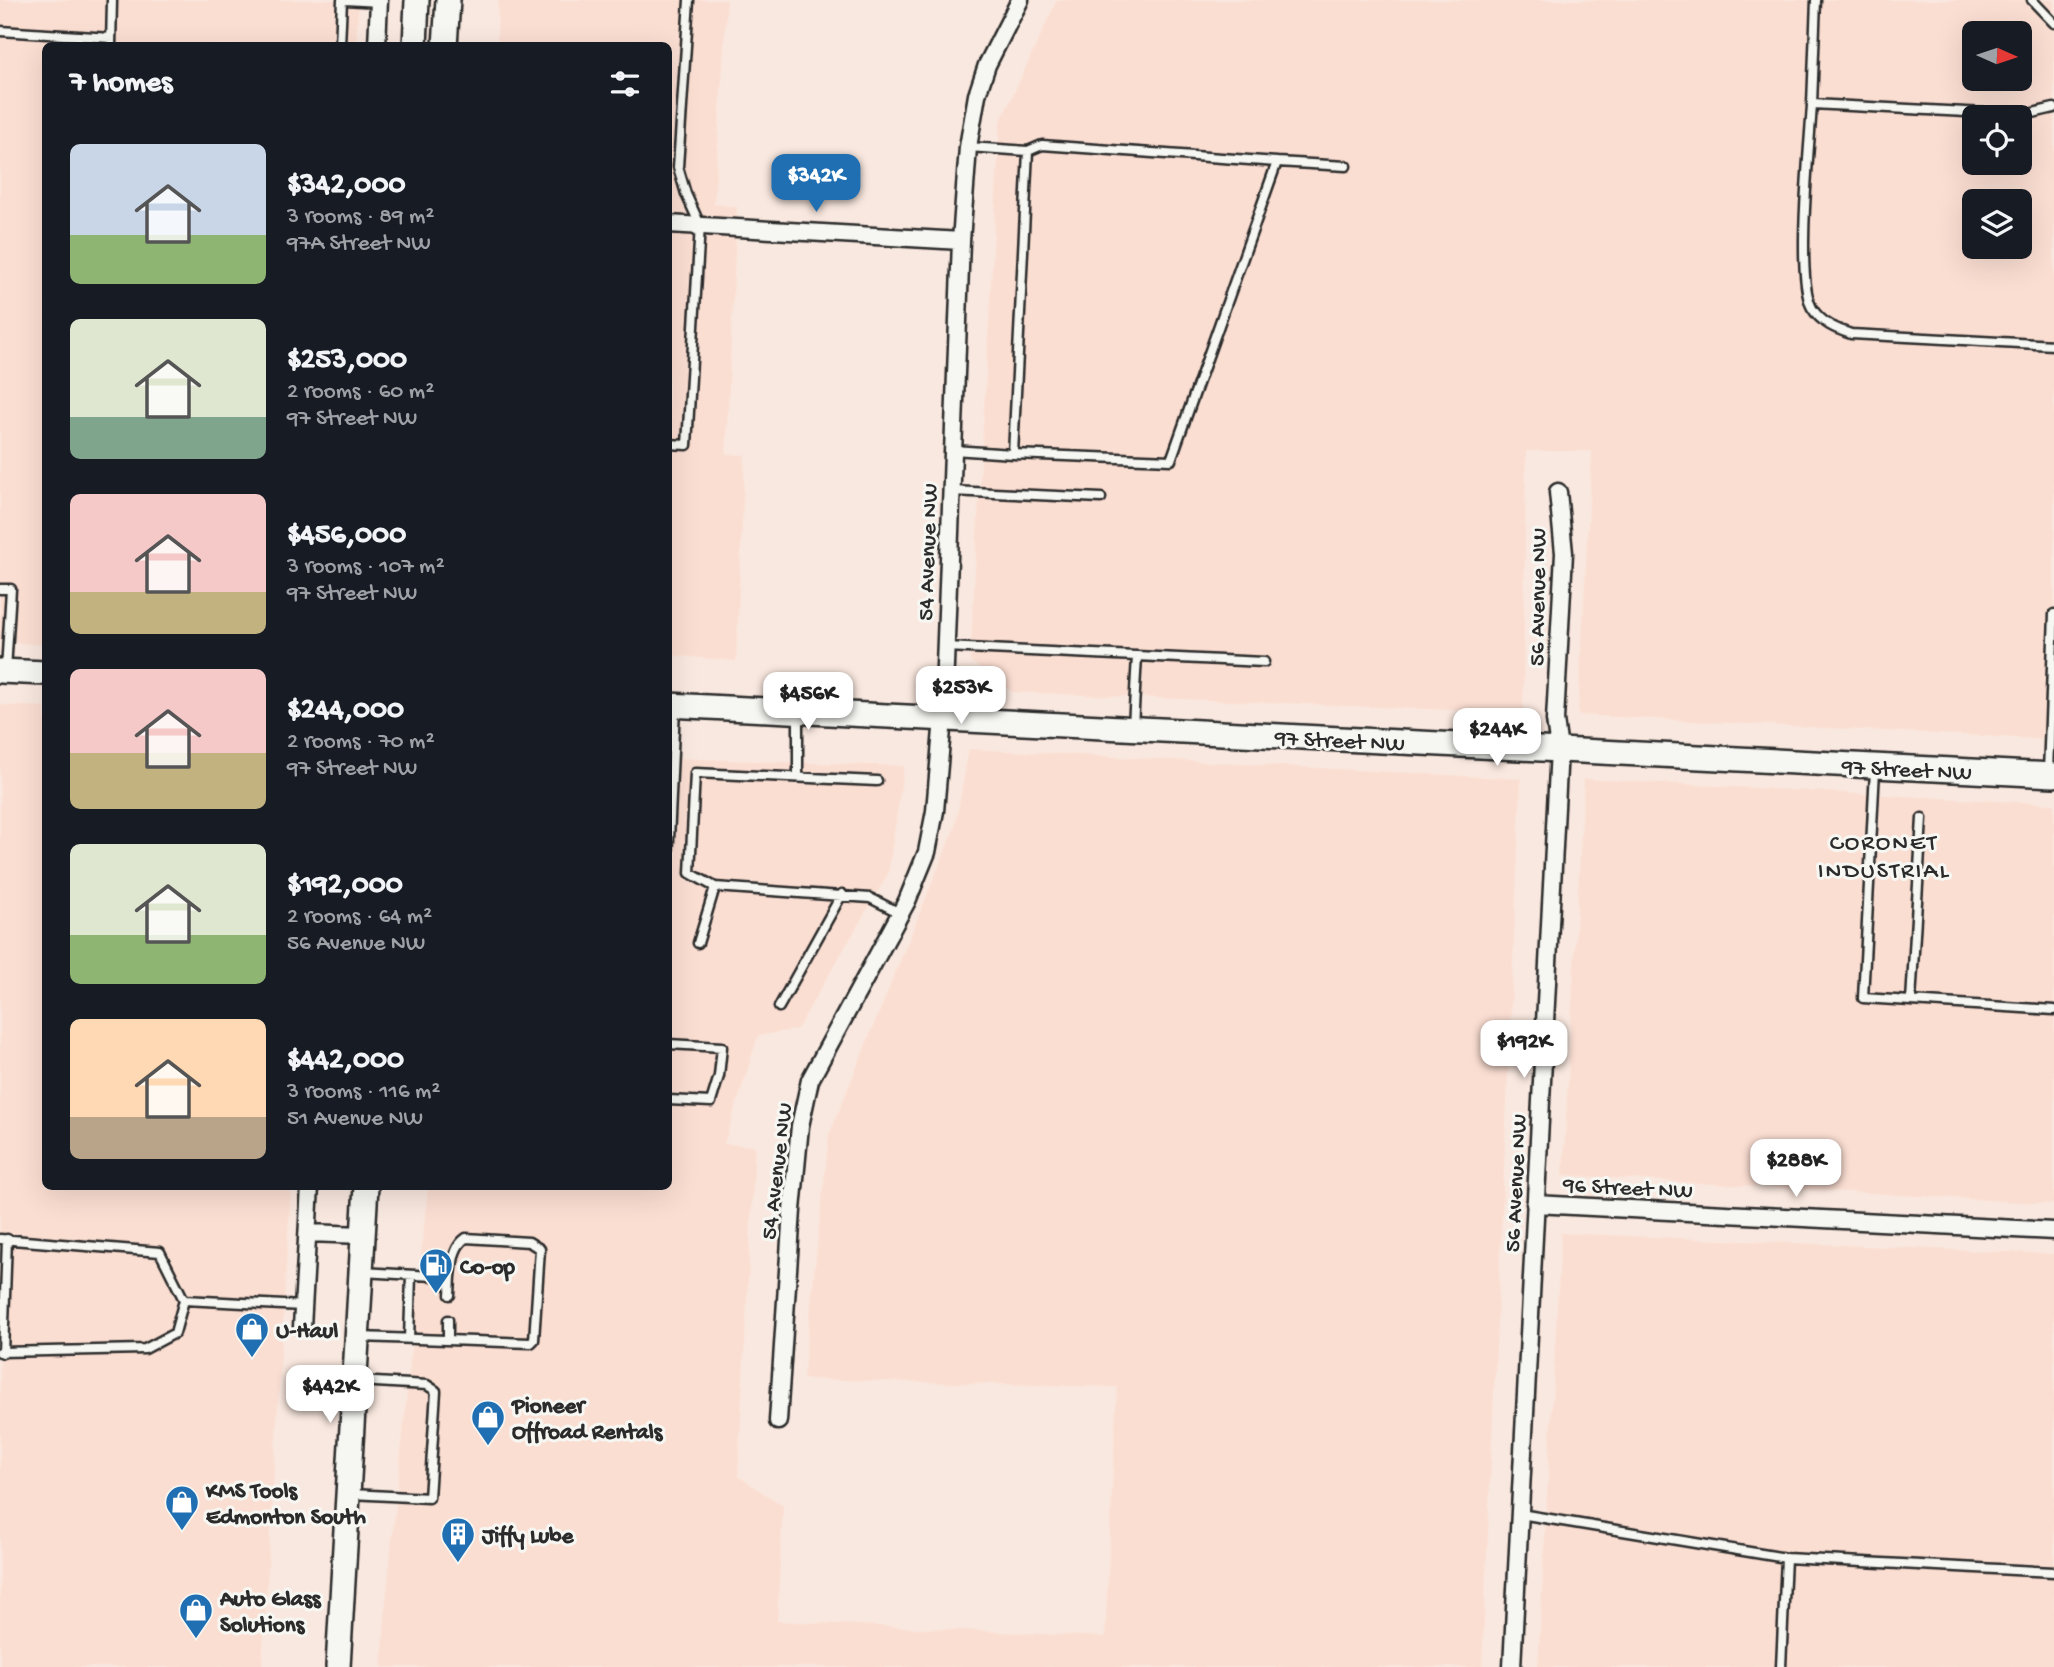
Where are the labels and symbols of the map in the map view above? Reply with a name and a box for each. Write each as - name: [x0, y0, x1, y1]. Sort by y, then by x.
- north arrow: [1962, 21, 2032, 91]
- pin: $342K: [767, 154, 865, 214]
- street label: 54 Avenue NW: [914, 483, 945, 621]
- street label: 56 Avenue NW: [1525, 528, 1554, 666]
- pin: $253K: [912, 666, 1010, 726]
- pin: $456K: [759, 672, 857, 732]
- pin: $244K: [1448, 708, 1546, 768]
- street label: 97 Street NW: [1273, 726, 1406, 759]
- street label: 97 Street NW: [1840, 755, 1973, 788]
- district label: CORONET INDUSTRIAL: [1818, 830, 1950, 887]
- pin: $192K: [1475, 1020, 1573, 1080]
- street label: 54 Avenue NW: [757, 1101, 800, 1241]
- street label: 56 Avenue NW: [1500, 1113, 1535, 1253]
- pin: $288K: [1747, 1140, 1845, 1199]
- street label: 96 Street NW: [1561, 1173, 1693, 1206]
- fuel station icon: Co-op: [417, 1246, 455, 1295]
- place label: Co-op: [460, 1255, 516, 1282]
- shop icon: U-Haul: [233, 1310, 271, 1359]
- place label: U-Haul: [276, 1319, 338, 1346]
- pin: $442K: [281, 1366, 379, 1425]
- place label: Pioneer Offroad Rentals: [510, 1394, 664, 1447]
- shop icon: Pioneer Offroad Rentals: [469, 1398, 507, 1447]
- place label: KMS Tools Edmonton South: [205, 1479, 366, 1532]
- shop icon: KMS Tools Edmonton South: [163, 1483, 201, 1532]
- building icon: Jiffy Lube: [439, 1515, 477, 1564]
- place label: Jiffy Lube: [481, 1524, 574, 1551]
- place label: Auto Glass Solutions: [219, 1587, 322, 1640]
- shop icon: Auto Glass Solutions: [177, 1591, 215, 1640]

